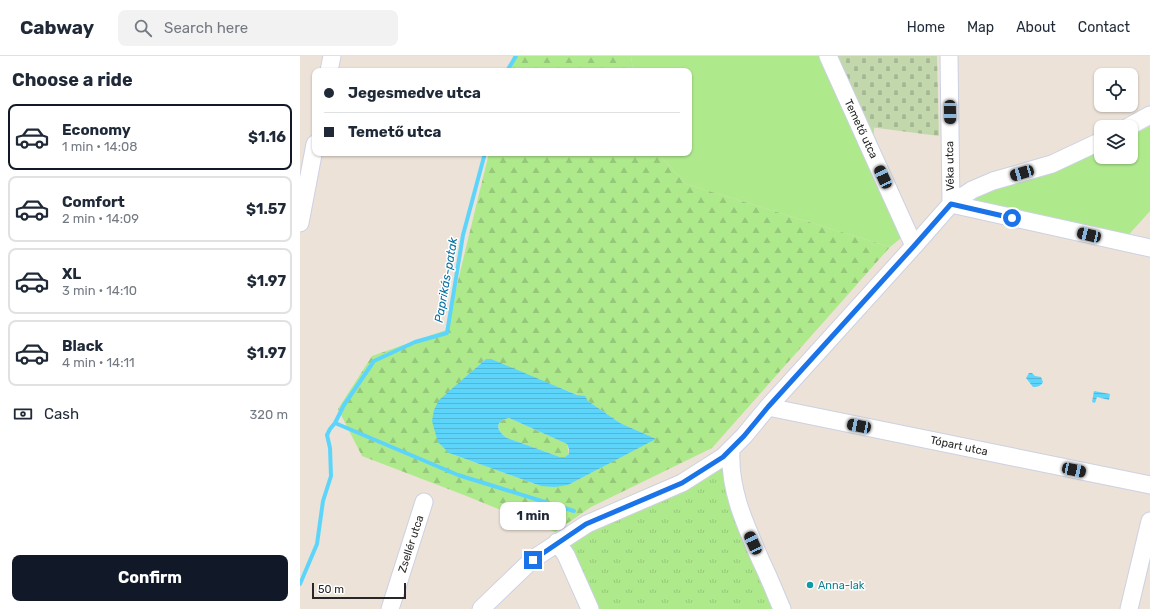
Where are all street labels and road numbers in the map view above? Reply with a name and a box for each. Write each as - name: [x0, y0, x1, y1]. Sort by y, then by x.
- street label: Temető utca: [842, 97, 880, 161]
- street label: Véka utca: [943, 141, 957, 191]
- street label: Tópart utca: [929, 434, 989, 458]
- street label: Zsellér utca: [396, 514, 426, 574]

